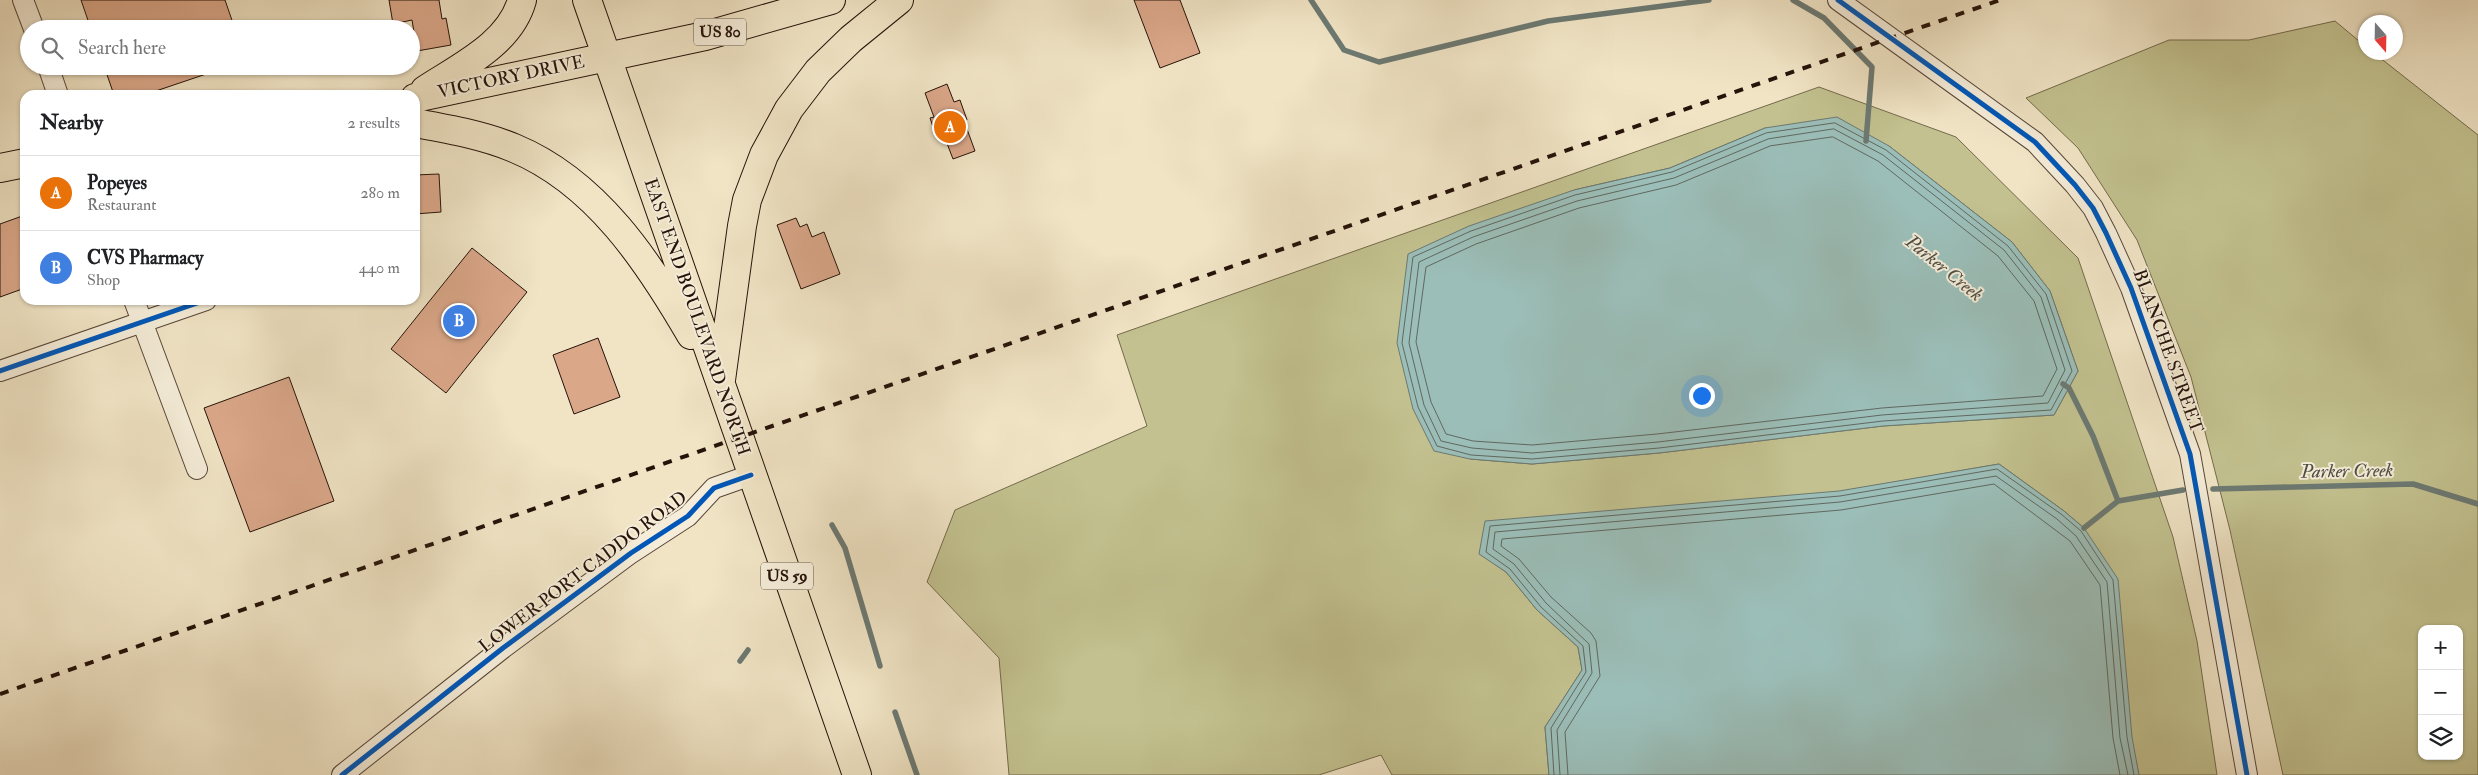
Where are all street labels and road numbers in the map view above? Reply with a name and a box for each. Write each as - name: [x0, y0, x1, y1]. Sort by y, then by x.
- road number: US 80: [694, 18, 746, 46]
- street label: VICTORY DRIVE: [435, 50, 587, 104]
- street label: EAST END BOULEVARD NORTH: [639, 175, 755, 459]
- street label: BLANCHE STREET: [2128, 266, 2209, 437]
- street label: LOWER PORT CADDO ROAD: [474, 486, 692, 658]
- road number: US 59: [761, 562, 813, 590]

